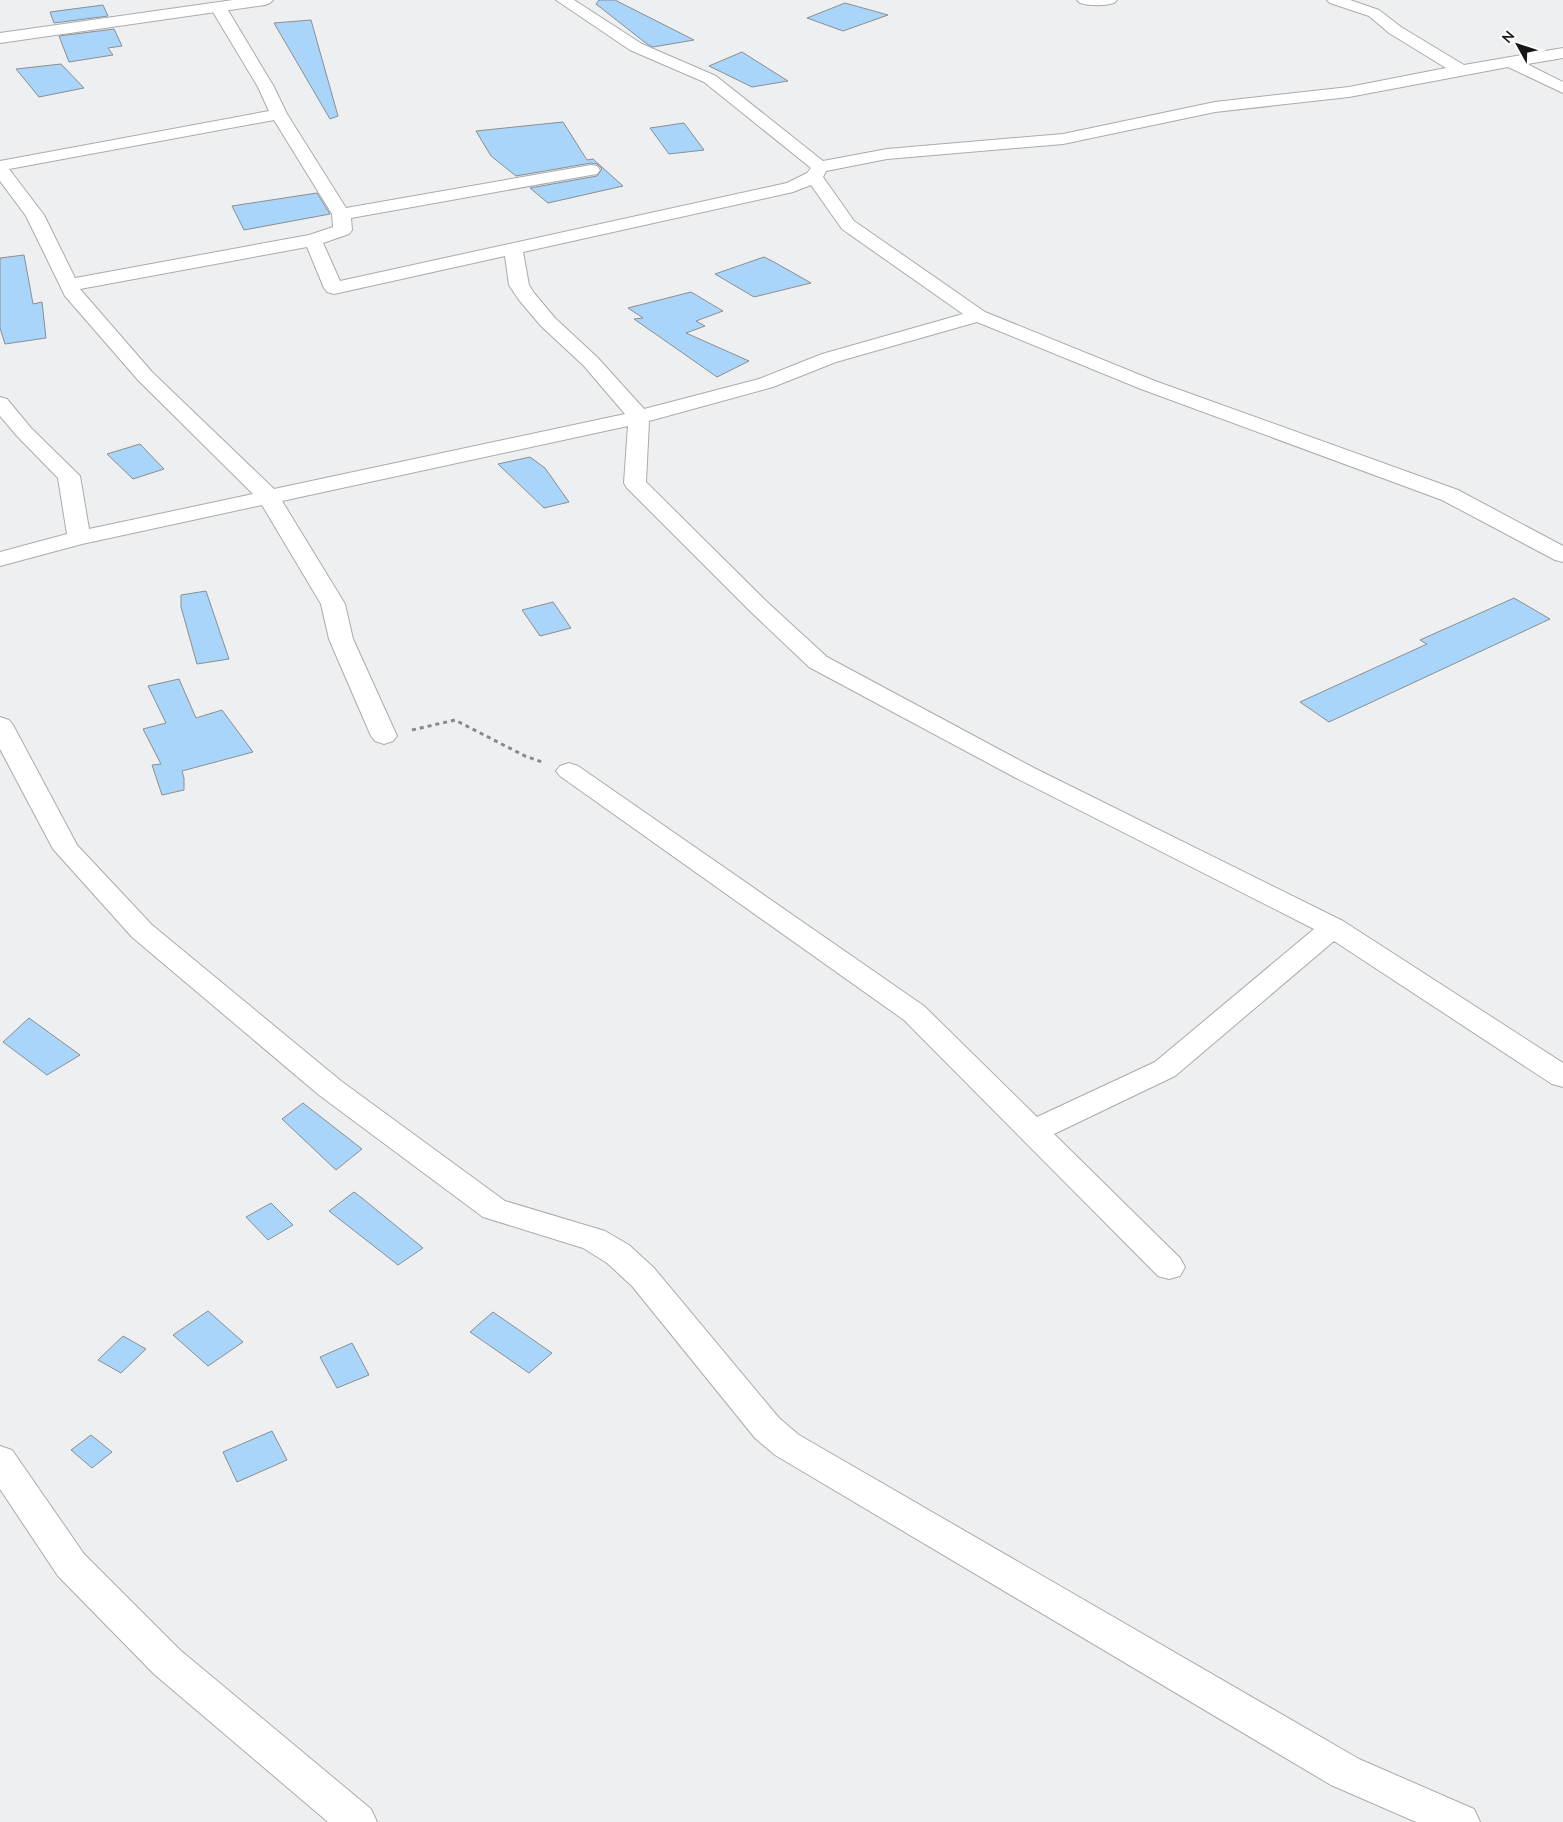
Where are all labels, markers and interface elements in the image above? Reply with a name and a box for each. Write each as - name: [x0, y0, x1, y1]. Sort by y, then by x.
- north arrow: [1493, 20, 1543, 70]
- text: N: [1498, 27, 1518, 46]

